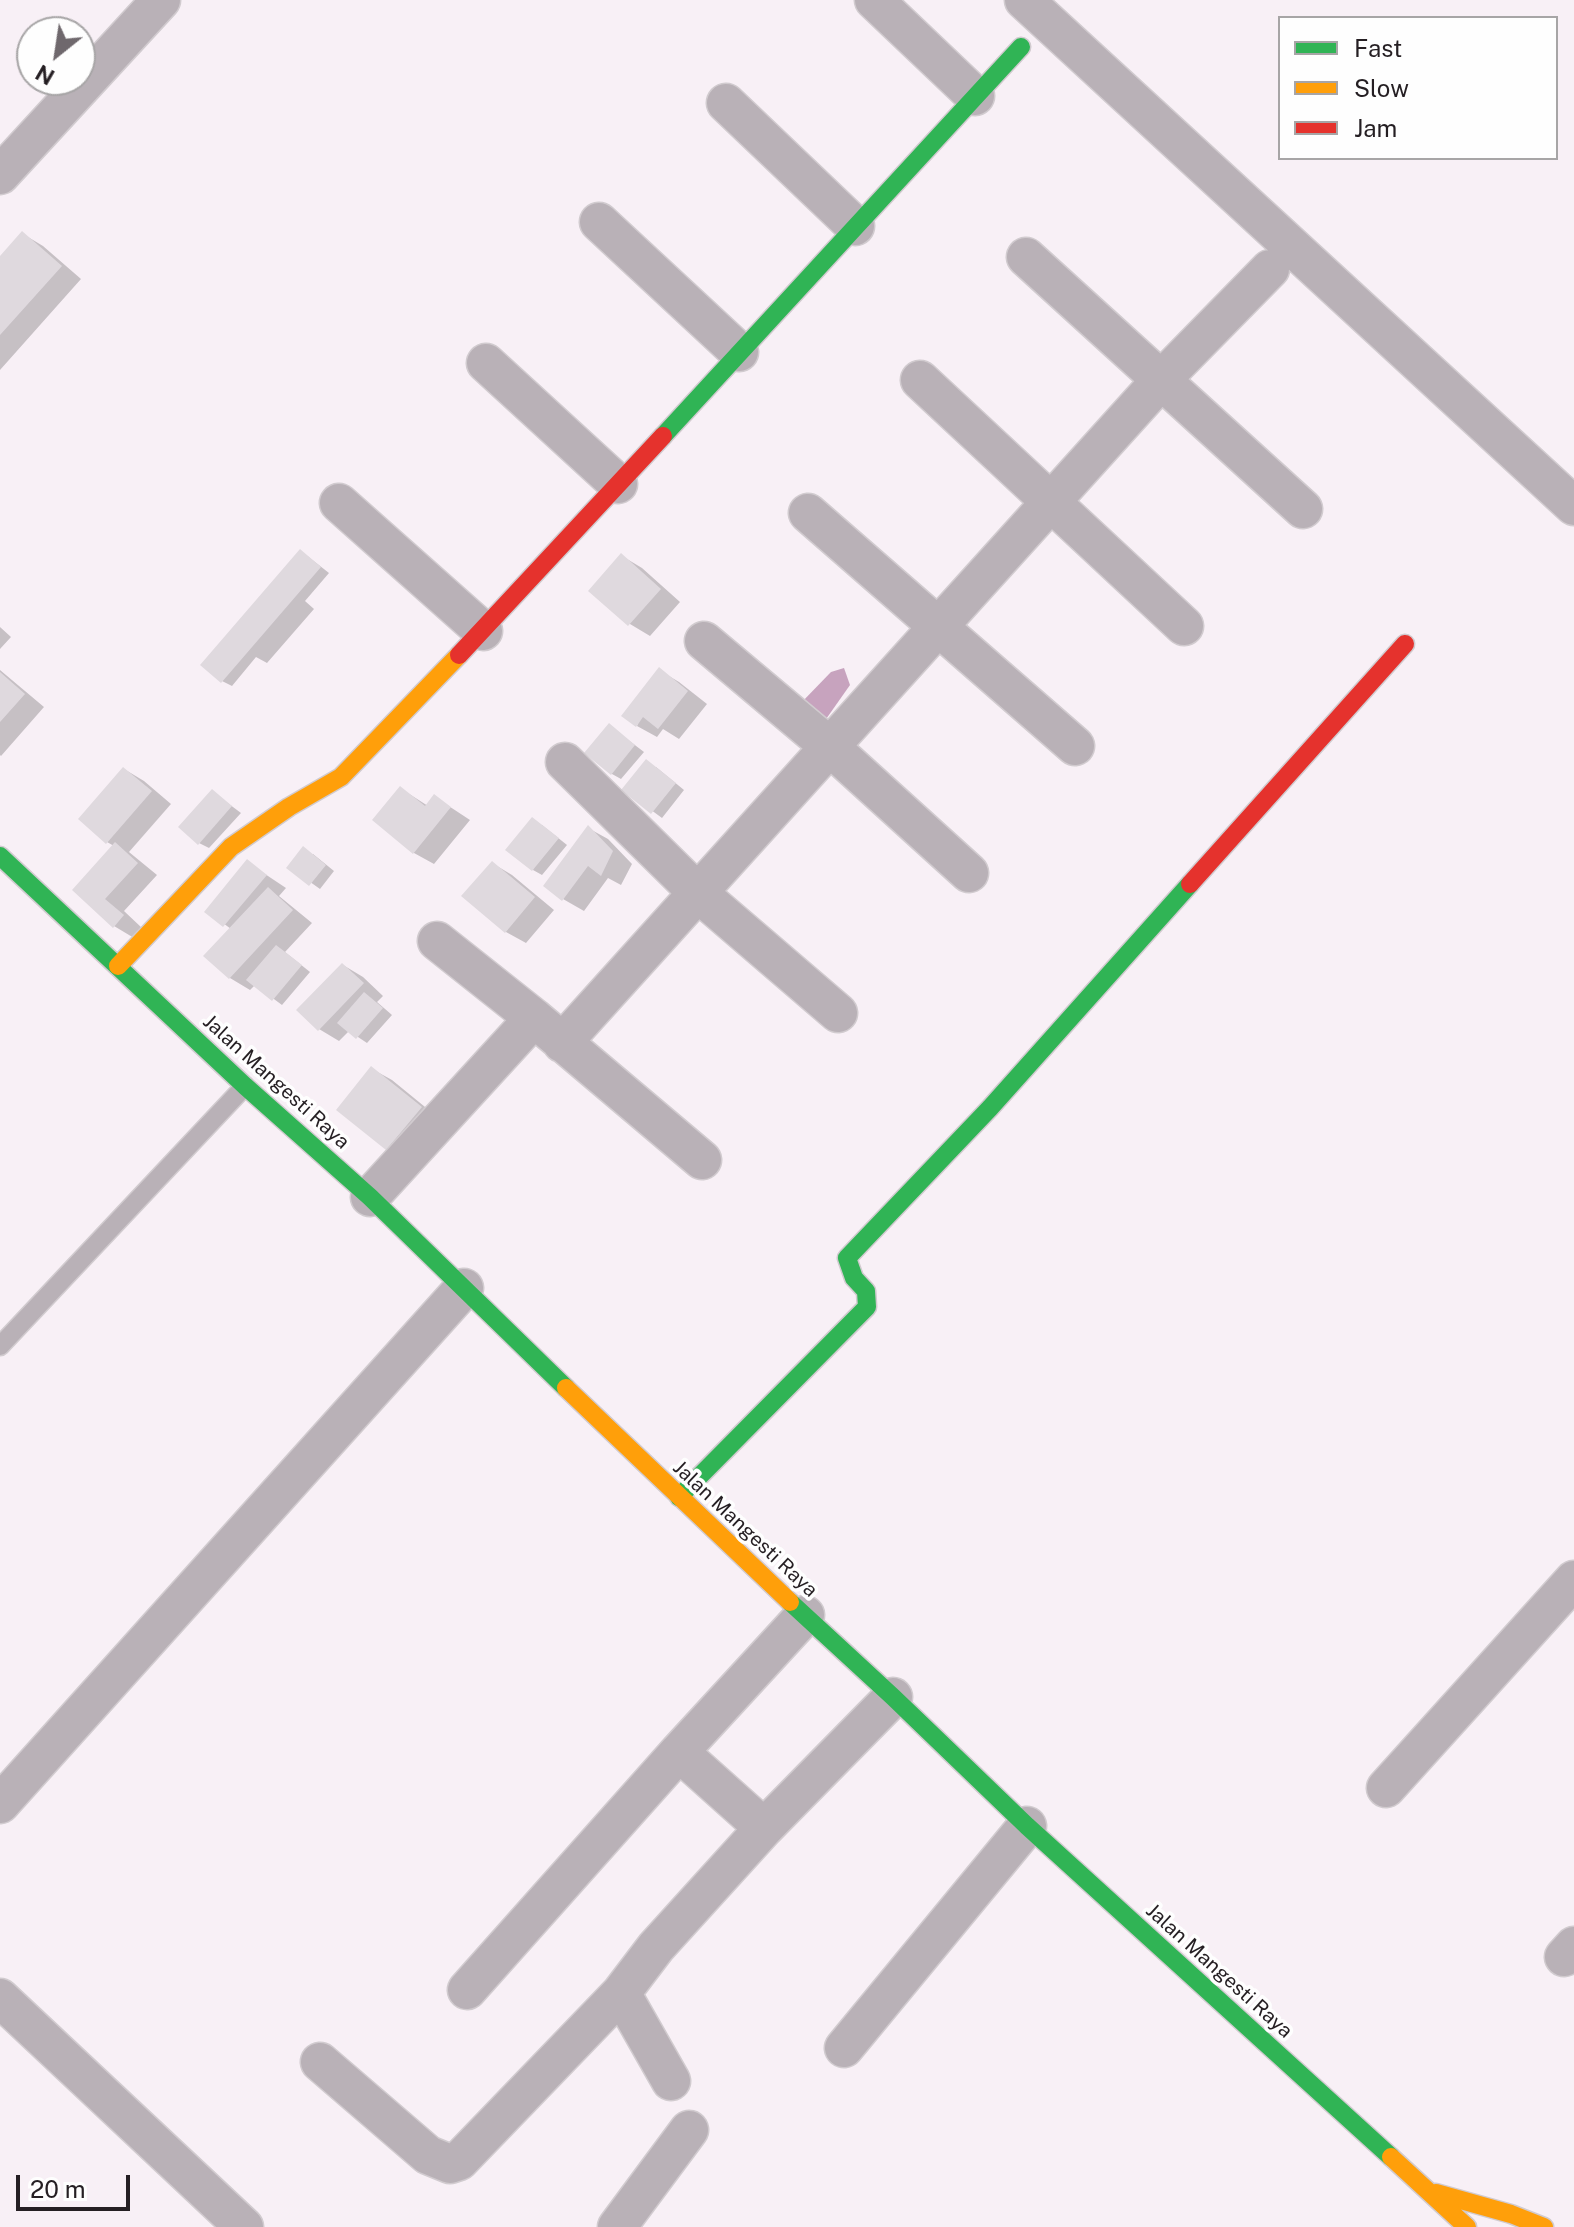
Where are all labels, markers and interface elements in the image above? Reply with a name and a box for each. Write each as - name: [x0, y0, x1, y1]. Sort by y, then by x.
- north arrow: [16, 16, 96, 96]
- legend: [1278, 16, 1558, 160]
- text: Fast: [1354, 34, 1402, 62]
- text: N: [31, 59, 59, 91]
- text: Slow: [1354, 74, 1409, 102]
- text: Jam: [1354, 114, 1397, 142]
- street label: Jalan Mangesti Raya: [198, 1010, 354, 1154]
- street label: Jalan Mangesti Raya: [668, 1456, 822, 1602]
- street label: Jalan Mangesti Raya: [1141, 1899, 1297, 2043]
- scale bar: [20, 2159, 134, 2209]
- text: 20 m: [30, 2175, 86, 2203]

